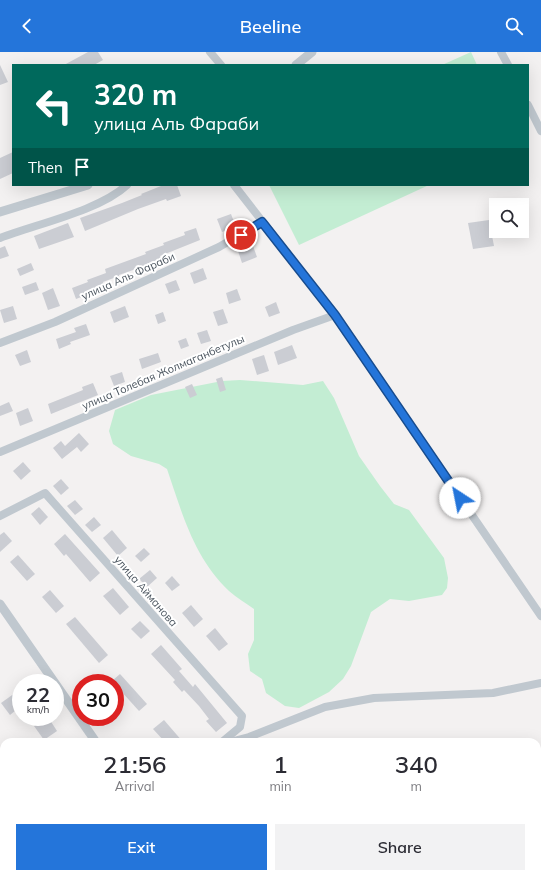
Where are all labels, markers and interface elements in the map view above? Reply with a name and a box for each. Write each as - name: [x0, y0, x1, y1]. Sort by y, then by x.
- icon: back: [16, 15, 38, 37]
- text: Beeline: [240, 15, 301, 38]
- icon: search: [503, 15, 525, 37]
- text: 320 m: [94, 77, 177, 112]
- icon: left: [28, 80, 80, 132]
- text: улица Аль Фараби: [94, 112, 259, 135]
- icon: arrive: [71, 156, 93, 178]
- text: Then: [28, 158, 63, 177]
- map controls: [489, 198, 529, 238]
- button: search: [489, 198, 529, 238]
- pin: [224, 218, 258, 252]
- icon: arrive: [230, 224, 252, 246]
- street label: улица Аль Фараби: [79, 249, 177, 303]
- street label: улица Толебая Жолмаганбетулы: [80, 331, 246, 413]
- position arrow: [439, 477, 481, 519]
- street label: улица Айманова: [111, 553, 181, 629]
- speed limit sign: 30: [72, 674, 124, 726]
- text: 22: [26, 682, 50, 707]
- text: km/h: [27, 703, 49, 716]
- text: 21:56: [103, 749, 166, 779]
- text: 1: [273, 749, 288, 779]
- text: 340: [395, 749, 438, 779]
- text: Arrival: [115, 778, 155, 794]
- text: min: [269, 778, 292, 794]
- text: m: [411, 778, 422, 794]
- button: Exit: [16, 824, 267, 870]
- button: Share: [275, 824, 525, 870]

